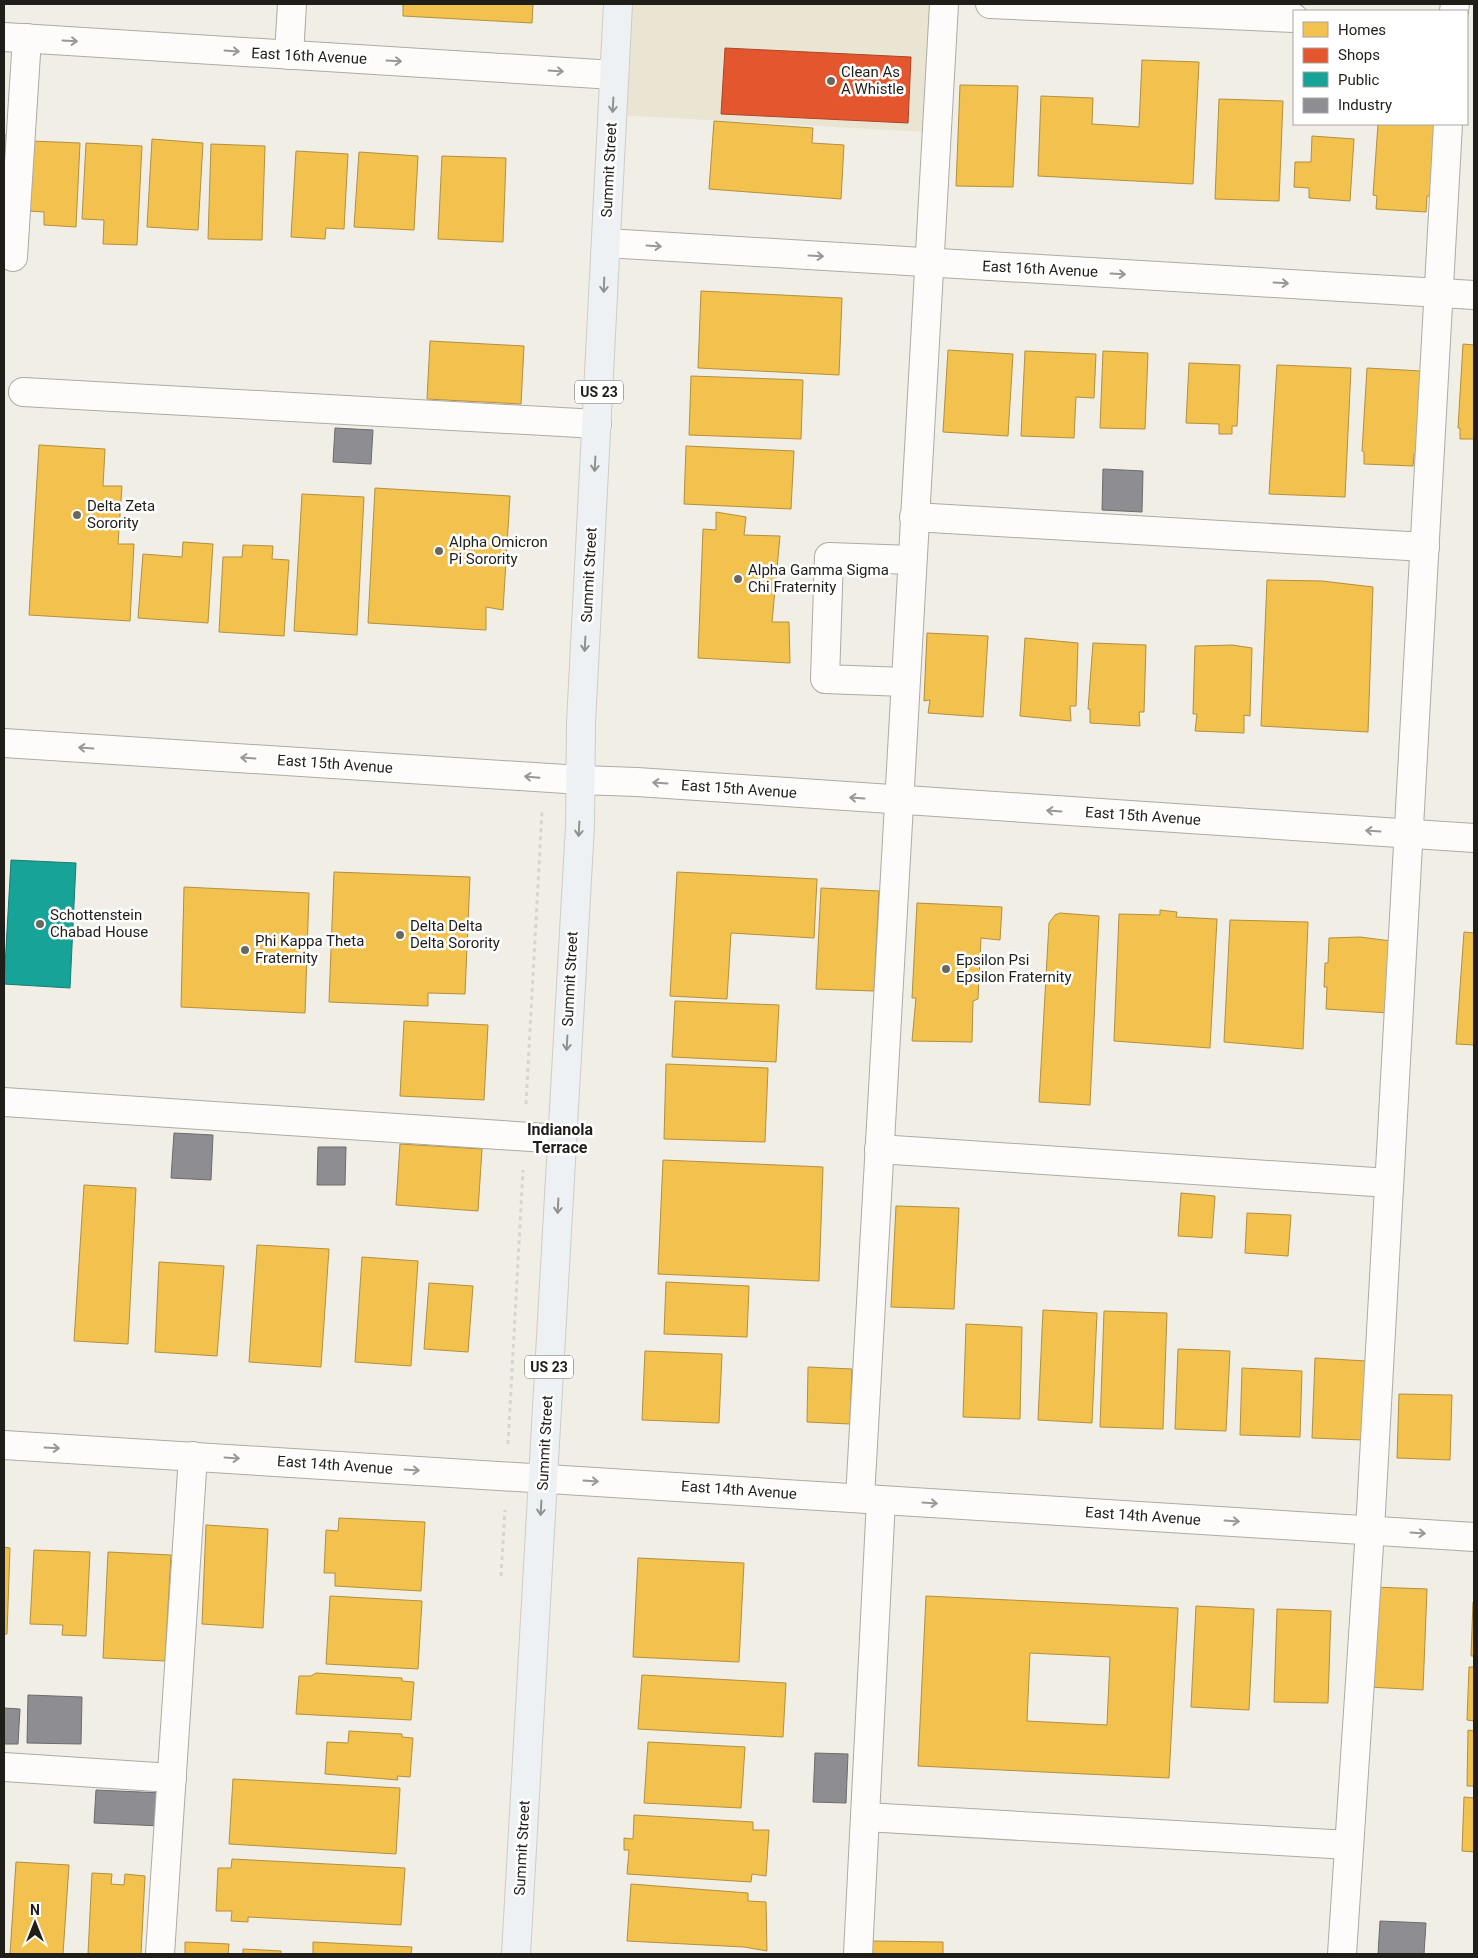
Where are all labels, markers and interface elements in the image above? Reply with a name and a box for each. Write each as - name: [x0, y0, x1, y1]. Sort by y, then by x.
- legend: [1293, 10, 1468, 125]
- text: Homes: [1338, 21, 1386, 39]
- one-way arrow: [62, 36, 78, 45]
- street label: East 16th Avenue: [251, 44, 367, 68]
- one-way arrow: [224, 46, 240, 56]
- text: Shops: [1338, 46, 1380, 64]
- one-way arrow: [386, 56, 402, 65]
- place label: Clean As A Whistle: [841, 63, 904, 98]
- one-way arrow: [548, 66, 564, 75]
- text: Public: [1338, 71, 1379, 89]
- marker: Clean As A Whistle: [825, 75, 837, 87]
- text: Industry: [1338, 96, 1392, 114]
- one-way arrow: [608, 97, 617, 113]
- street label: Summit Street: [598, 122, 620, 218]
- one-way arrow: [646, 241, 662, 251]
- one-way arrow: [808, 251, 824, 260]
- street label: East 16th Avenue: [982, 257, 1098, 281]
- one-way arrow: [1110, 269, 1126, 278]
- one-way arrow: [599, 276, 608, 292]
- one-way arrow: [1272, 279, 1288, 288]
- road number: US 23: [575, 381, 623, 404]
- one-way arrow: [591, 456, 600, 472]
- place label: Delta Zeta Sorority: [87, 497, 155, 532]
- marker: Delta Zeta Sorority: [71, 509, 83, 521]
- street label: Summit Street: [578, 527, 600, 623]
- place label: Alpha Omicron Pi Sorority: [449, 533, 548, 568]
- marker: Alpha Omicron Pi Sorority: [433, 545, 445, 557]
- place label: Alpha Gamma Sigma Chi Fraternity: [748, 561, 889, 596]
- marker: Alpha Gamma Sigma Chi Fraternity: [732, 573, 744, 585]
- one-way arrow: [581, 636, 590, 652]
- one-way arrow: [78, 744, 94, 753]
- street label: East 15th Avenue: [277, 751, 393, 777]
- one-way arrow: [240, 754, 256, 763]
- one-way arrow: [525, 772, 541, 781]
- street label: East 15th Avenue: [681, 776, 797, 802]
- one-way arrow: [652, 779, 668, 788]
- one-way arrow: [849, 793, 865, 802]
- street label: East 15th Avenue: [1085, 803, 1201, 829]
- one-way arrow: [1046, 806, 1062, 815]
- one-way arrow: [575, 820, 584, 836]
- one-way arrow: [1365, 827, 1381, 836]
- place label: Schottenstein Chabad House: [50, 906, 148, 941]
- place label: Delta Delta Delta Sorority: [410, 917, 500, 952]
- marker: Schottenstein Chabad House: [34, 918, 46, 930]
- marker: Delta Delta Delta Sorority: [394, 929, 406, 941]
- street label: Summit Street: [559, 931, 581, 1027]
- place label: Phi Kappa Theta Fraternity: [255, 932, 364, 967]
- marker: Phi Kappa Theta Fraternity: [239, 944, 251, 956]
- place label: Epsilon Psi Epsilon Fraternity: [956, 951, 1071, 986]
- marker: Epsilon Psi Epsilon Fraternity: [940, 963, 952, 975]
- one-way arrow: [562, 1035, 571, 1051]
- district label: Indianola Terrace: [527, 1120, 594, 1157]
- one-way arrow: [553, 1197, 562, 1213]
- road number: US 23: [525, 1355, 573, 1378]
- street label: Summit Street: [534, 1395, 556, 1491]
- one-way arrow: [44, 1443, 60, 1452]
- street label: East 14th Avenue: [277, 1452, 393, 1478]
- one-way arrow: [224, 1454, 240, 1463]
- one-way arrow: [403, 1465, 419, 1474]
- one-way arrow: [583, 1477, 599, 1486]
- street label: East 14th Avenue: [681, 1477, 797, 1503]
- one-way arrow: [922, 1498, 938, 1507]
- one-way arrow: [537, 1499, 546, 1515]
- street label: East 14th Avenue: [1085, 1503, 1201, 1529]
- one-way arrow: [1224, 1517, 1240, 1526]
- one-way arrow: [1410, 1529, 1426, 1538]
- street label: Summit Street: [511, 1800, 533, 1896]
- north arrow: [10, 1898, 60, 1948]
- text: N: [30, 1902, 40, 1918]

